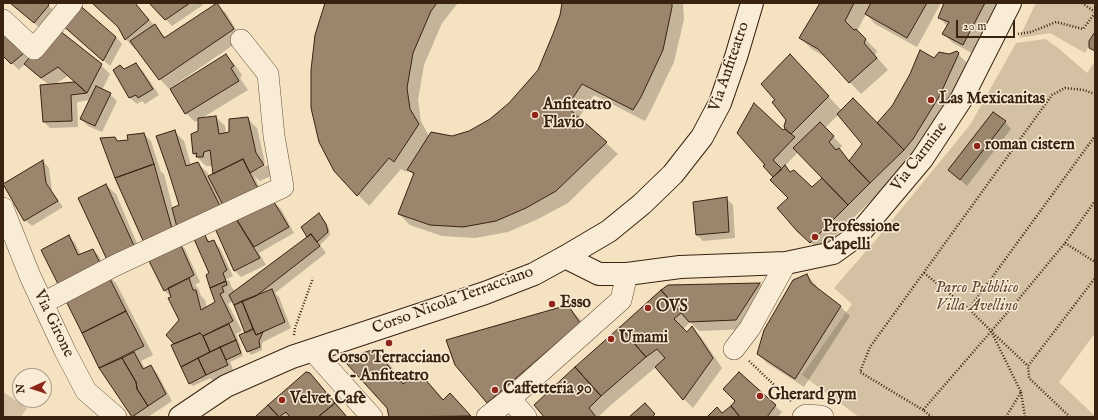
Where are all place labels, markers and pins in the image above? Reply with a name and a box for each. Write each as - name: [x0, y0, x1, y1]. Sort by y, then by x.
- place label: Las Mexicanitas: [939, 90, 1045, 110]
- marker: Las Mexicanitas: [926, 95, 936, 105]
- place label: Anfiteatro Flavio: [543, 96, 611, 134]
- marker: Anfiteatro Flavio: [530, 110, 540, 120]
- place label: roman cistern: [985, 136, 1075, 156]
- marker: roman cistern: [972, 141, 982, 151]
- place label: Professione Capelli: [823, 218, 900, 256]
- marker: Professione Capelli: [810, 232, 820, 242]
- place label: Esso: [560, 294, 591, 314]
- place label: OVS: [656, 298, 688, 318]
- marker: Esso: [547, 299, 557, 309]
- marker: OVS: [643, 303, 653, 313]
- place label: Umami: [619, 329, 668, 349]
- marker: Umami: [606, 334, 616, 344]
- marker: Corso Terracciano - Anfiteatro: [384, 338, 394, 348]
- place label: Corso Terracciano - Anfiteatro: [328, 349, 450, 387]
- place label: Caffetteria 90: [503, 380, 592, 400]
- marker: Caffetteria 90: [490, 385, 500, 395]
- place label: Gherard gym: [768, 386, 857, 406]
- place label: Velvet Cafè: [290, 390, 366, 410]
- marker: Gherard gym: [755, 391, 765, 401]
- marker: Velvet Cafè: [277, 395, 287, 405]

